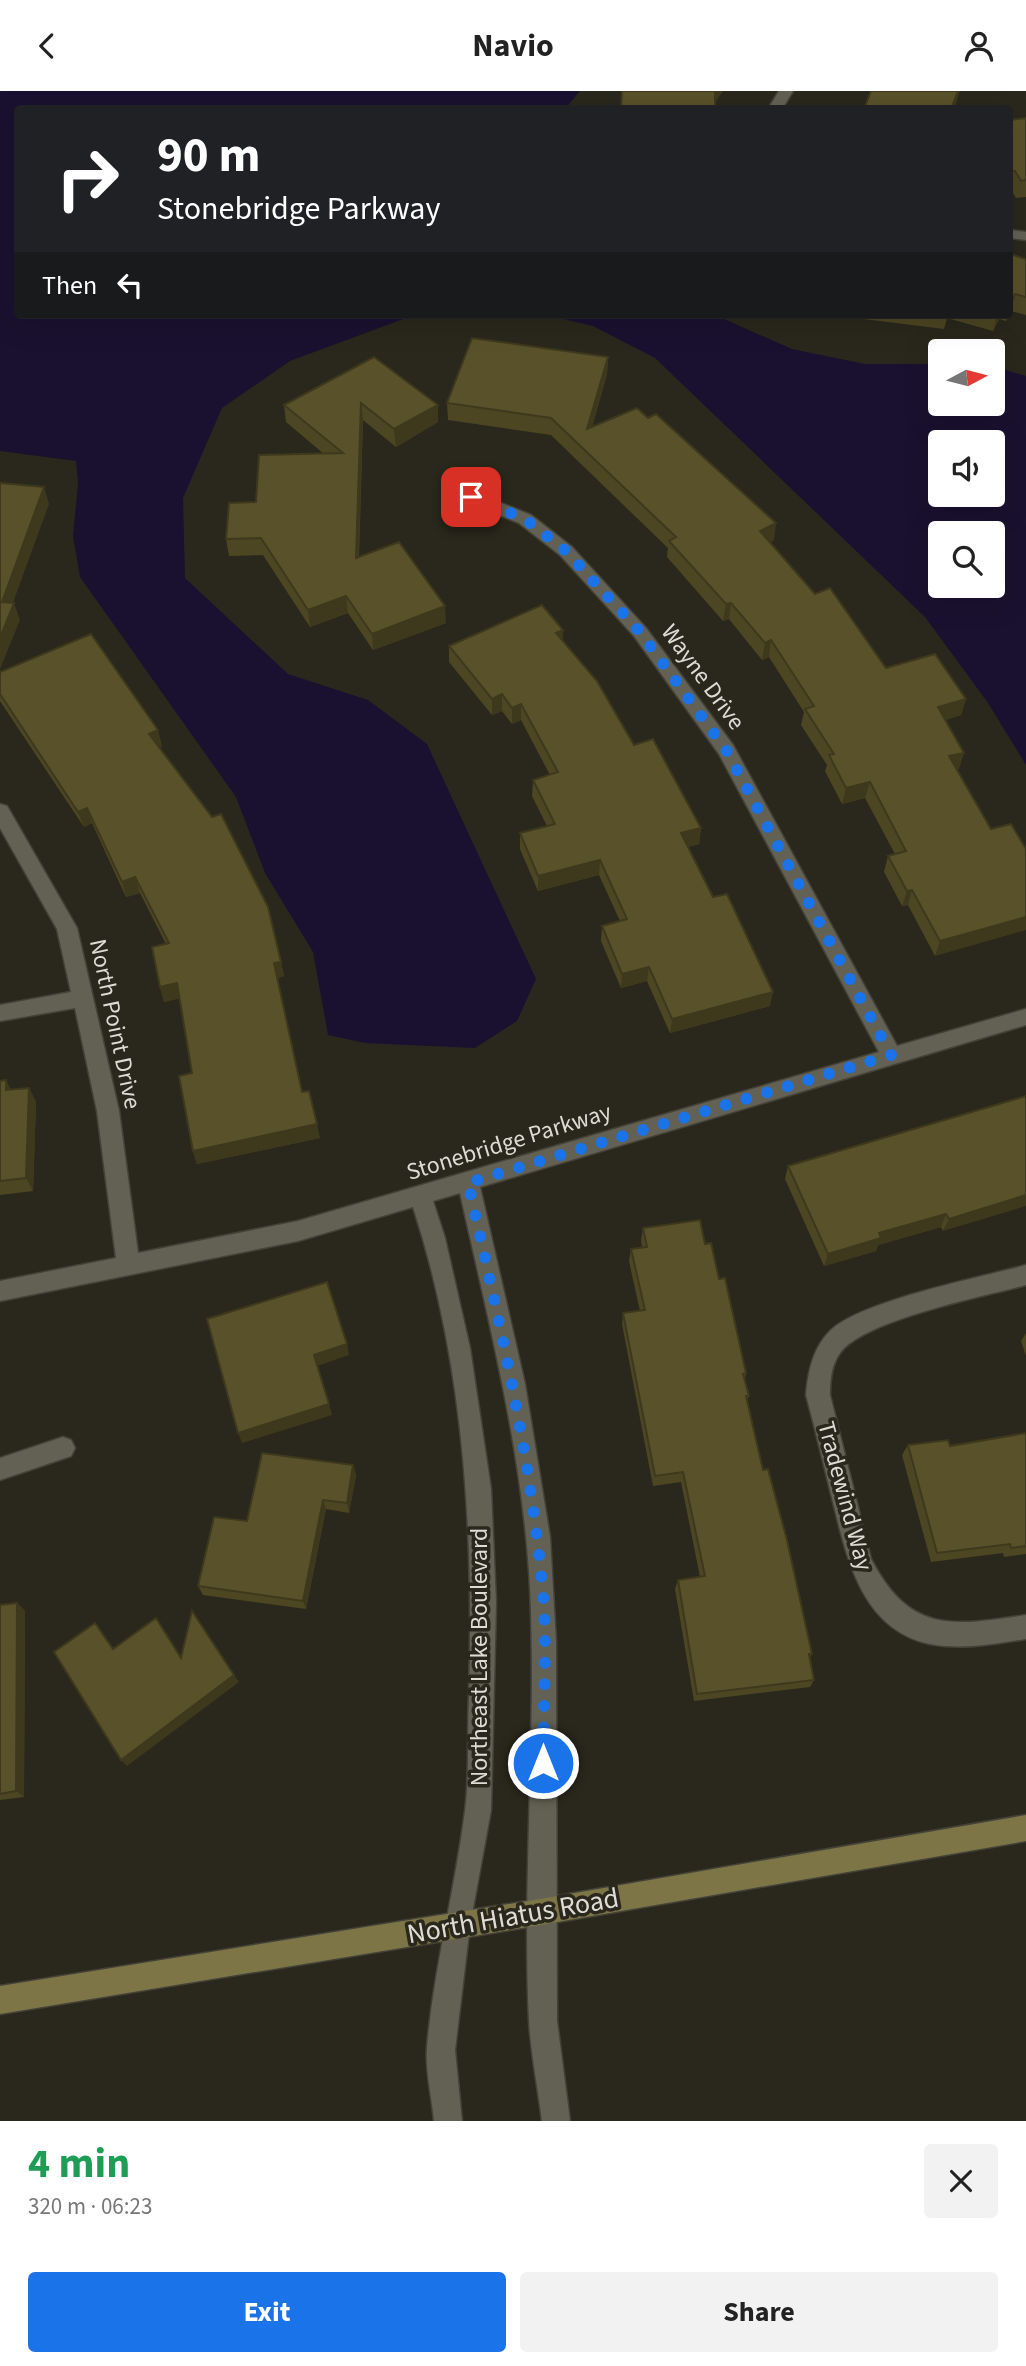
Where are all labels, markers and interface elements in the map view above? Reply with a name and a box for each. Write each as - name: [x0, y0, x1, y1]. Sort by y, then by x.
- text: Navio: [472, 23, 554, 69]
- icon: back: [28, 27, 66, 65]
- icon: person: [960, 27, 998, 65]
- text: 90 m: [157, 121, 261, 191]
- icon: right: [42, 133, 133, 224]
- text: Stonebridge Parkway: [157, 186, 440, 232]
- icon: left: [111, 266, 149, 304]
- text: Then: [42, 267, 97, 304]
- north arrow: [928, 339, 1004, 417]
- map controls: [928, 339, 1005, 598]
- button: sound: [928, 430, 1005, 507]
- pin: [441, 467, 501, 527]
- icon: arrive: [452, 478, 490, 516]
- button: search: [928, 521, 1005, 598]
- street label: Wayne Drive: [653, 617, 753, 737]
- street label: North Point Drive: [80, 936, 150, 1112]
- street label: Stonebridge Parkway: [402, 1094, 616, 1190]
- street label: Tradewind Way: [808, 1418, 882, 1574]
- street label: Northeast Lake Boulevard: [462, 1528, 497, 1786]
- position arrow: [506, 1726, 580, 1800]
- street label: North Hiatus Road: [404, 1878, 622, 1954]
- text: 4 min: [28, 2134, 130, 2194]
- button: close: [924, 2144, 998, 2218]
- text: 320 m · 06:23: [28, 2190, 152, 2223]
- button: Exit: [28, 2272, 506, 2352]
- button: Share: [520, 2272, 998, 2352]

